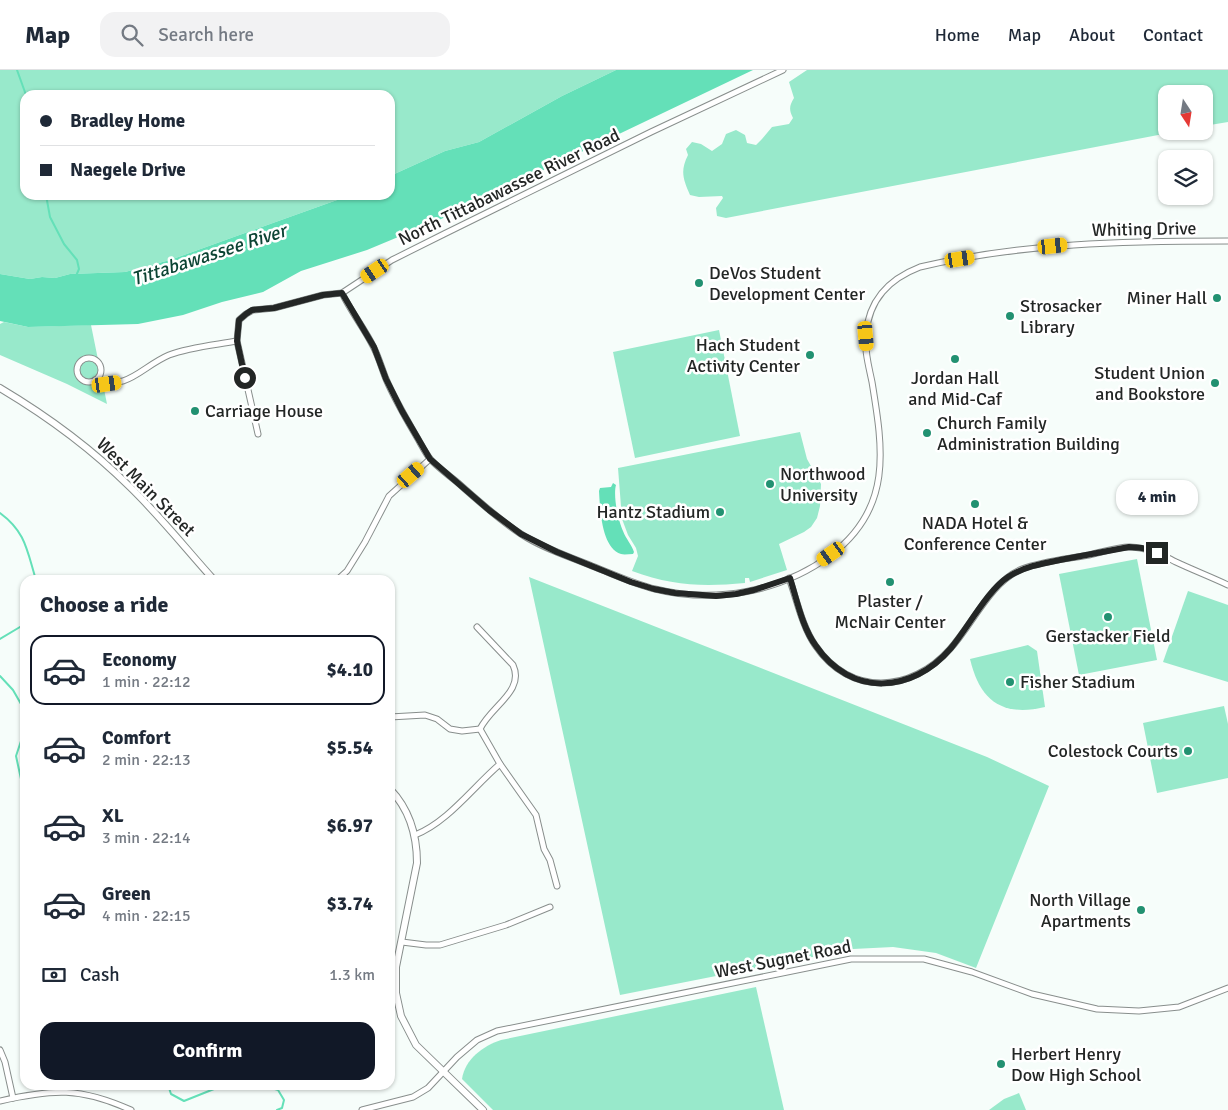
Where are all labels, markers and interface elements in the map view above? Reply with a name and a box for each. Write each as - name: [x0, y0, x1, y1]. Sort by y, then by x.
- search box: [100, 12, 450, 57]
- text: Map: [25, 20, 70, 50]
- icon: search: [118, 21, 146, 49]
- text: Search here: [158, 23, 254, 47]
- text: Home: [935, 24, 980, 46]
- text: Map: [1008, 24, 1041, 46]
- text: About: [1069, 24, 1115, 46]
- text: Contact: [1143, 24, 1203, 46]
- north arrow: [1158, 85, 1212, 140]
- map controls: [1158, 85, 1213, 205]
- text: Bradley Home: [70, 109, 185, 133]
- street label: North Tittabawassee River Road: [395, 124, 623, 250]
- button: layers: [1158, 150, 1213, 205]
- text: Naegele Drive: [70, 158, 186, 182]
- street label: Whiting Drive: [1091, 217, 1197, 241]
- water label: Tittabawassee River: [129, 218, 292, 291]
- car: [1037, 237, 1068, 255]
- car: [944, 249, 975, 269]
- car: [358, 256, 391, 286]
- place label: DeVos Student Development Center: [709, 262, 866, 305]
- marker: DeVos Student Development Center: [693, 277, 705, 289]
- place label: Miner Hall: [1127, 287, 1207, 309]
- marker: Miner Hall: [1211, 292, 1223, 304]
- place label: Strosacker Library: [1020, 295, 1102, 338]
- marker: Strosacker Library: [1004, 310, 1016, 322]
- car: [857, 320, 874, 352]
- place label: Hach Student Activity Center: [687, 334, 800, 377]
- marker: Hach Student Activity Center: [804, 349, 816, 361]
- marker: Jordan Hall and Mid-Caf: [949, 353, 961, 365]
- place label: Student Union and Bookstore: [1094, 362, 1205, 405]
- route start: [234, 367, 256, 389]
- place label: Jordan Hall and Mid-Caf: [908, 367, 1003, 410]
- car: [91, 374, 122, 394]
- marker: Student Union and Bookstore: [1209, 377, 1221, 389]
- place label: Carriage House: [205, 400, 323, 422]
- marker: Carriage House: [189, 405, 201, 417]
- place label: Church Family Administration Building: [937, 412, 1120, 455]
- marker: Church Family Administration Building: [921, 427, 933, 439]
- street label: West Main Street: [92, 433, 200, 541]
- car: [394, 459, 427, 491]
- place label: Northwood University: [780, 463, 865, 506]
- marker: Northwood University: [764, 478, 776, 490]
- callout: 4 min: [1116, 480, 1198, 516]
- text: 4 min: [1138, 487, 1176, 507]
- marker: NADA Hotel & Conference Center: [969, 498, 981, 510]
- place label: Hantz Stadium: [596, 501, 710, 523]
- marker: Hantz Stadium: [714, 506, 726, 518]
- place label: NADA Hotel & Conference Center: [904, 512, 1047, 555]
- car: [814, 539, 847, 569]
- route end: [1146, 542, 1168, 564]
- marker: Plaster / McNair Center: [884, 576, 896, 588]
- place label: Plaster / McNair Center: [834, 590, 946, 633]
- text: Choose a ride: [40, 591, 168, 618]
- marker: Gerstacker Field: [1102, 611, 1114, 623]
- place label: Gerstacker Field: [1045, 625, 1171, 647]
- icon: car: [42, 648, 87, 693]
- text: Economy: [102, 648, 176, 672]
- text: $4.10: [327, 658, 373, 682]
- place label: Fisher Stadium: [1020, 671, 1135, 693]
- text: 1 min · 22:12: [102, 672, 191, 692]
- marker: Fisher Stadium: [1004, 676, 1016, 688]
- icon: car: [42, 726, 87, 771]
- text: Comfort: [102, 726, 171, 750]
- text: $5.54: [327, 736, 373, 760]
- place label: Colestock Courts: [1048, 740, 1178, 762]
- marker: Colestock Courts: [1182, 745, 1194, 757]
- text: 2 min · 22:13: [102, 750, 191, 770]
- icon: car: [42, 804, 87, 849]
- text: XL: [102, 804, 124, 828]
- text: $6.97: [327, 814, 373, 838]
- text: 3 min · 22:14: [102, 828, 191, 848]
- icon: car: [42, 882, 87, 927]
- text: Green: [102, 882, 151, 906]
- place label: North Village Apartments: [1029, 889, 1131, 932]
- text: $3.74: [327, 892, 373, 916]
- marker: North Village Apartments: [1135, 904, 1147, 916]
- text: 4 min · 22:15: [102, 906, 191, 926]
- street label: West Sugnet Road: [713, 935, 853, 983]
- icon: cash: [40, 961, 68, 989]
- text: Cash: [80, 963, 120, 987]
- text: 1.3 km: [329, 965, 375, 985]
- button: Confirm: [40, 1022, 375, 1080]
- place label: Herbert Henry Dow High School: [1011, 1043, 1141, 1086]
- marker: Herbert Henry Dow High School: [995, 1058, 1007, 1070]

